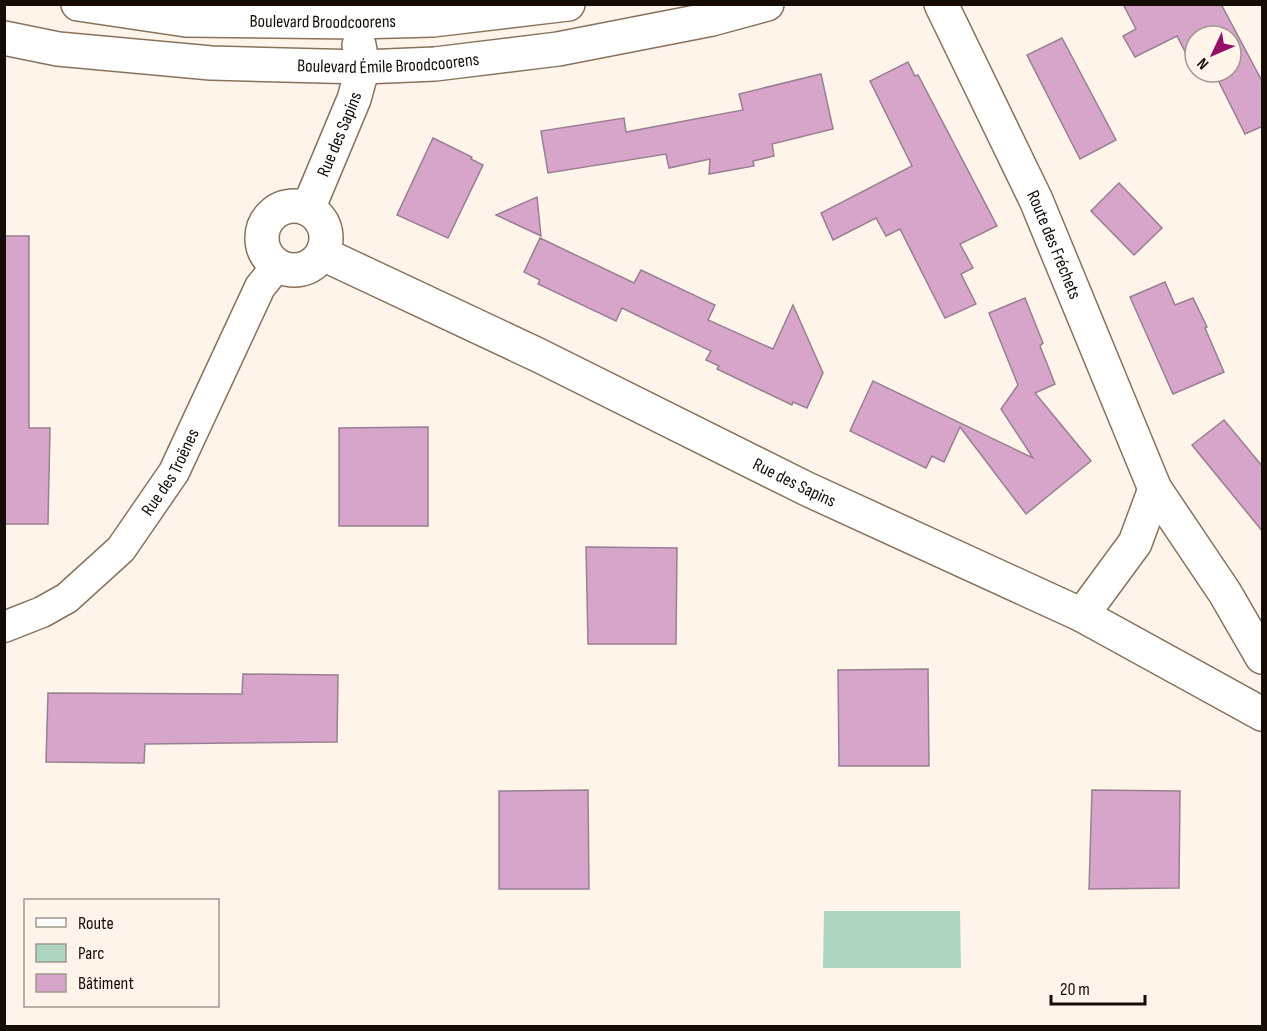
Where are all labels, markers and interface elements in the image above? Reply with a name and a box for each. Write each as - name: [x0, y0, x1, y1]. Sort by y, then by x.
- street label: Boulevard Broodcoorens: [250, 11, 396, 33]
- north arrow: [1183, 24, 1243, 84]
- street label: Boulevard Émile Broodcoorens: [297, 49, 480, 78]
- text: N: [1193, 54, 1213, 73]
- street label: Rue des Sapins: [313, 90, 366, 180]
- street label: Route des Fréchets: [1022, 187, 1086, 302]
- street label: Rue des Troënes: [137, 425, 204, 520]
- street label: Rue des Sapins: [749, 454, 839, 512]
- legend: [24, 899, 219, 1007]
- text: Route: [78, 913, 114, 934]
- text: Parc: [78, 943, 104, 964]
- scale bar: [1051, 968, 1146, 1006]
- text: Bâtiment: [78, 973, 134, 994]
- text: 20 m: [1060, 979, 1090, 1000]

